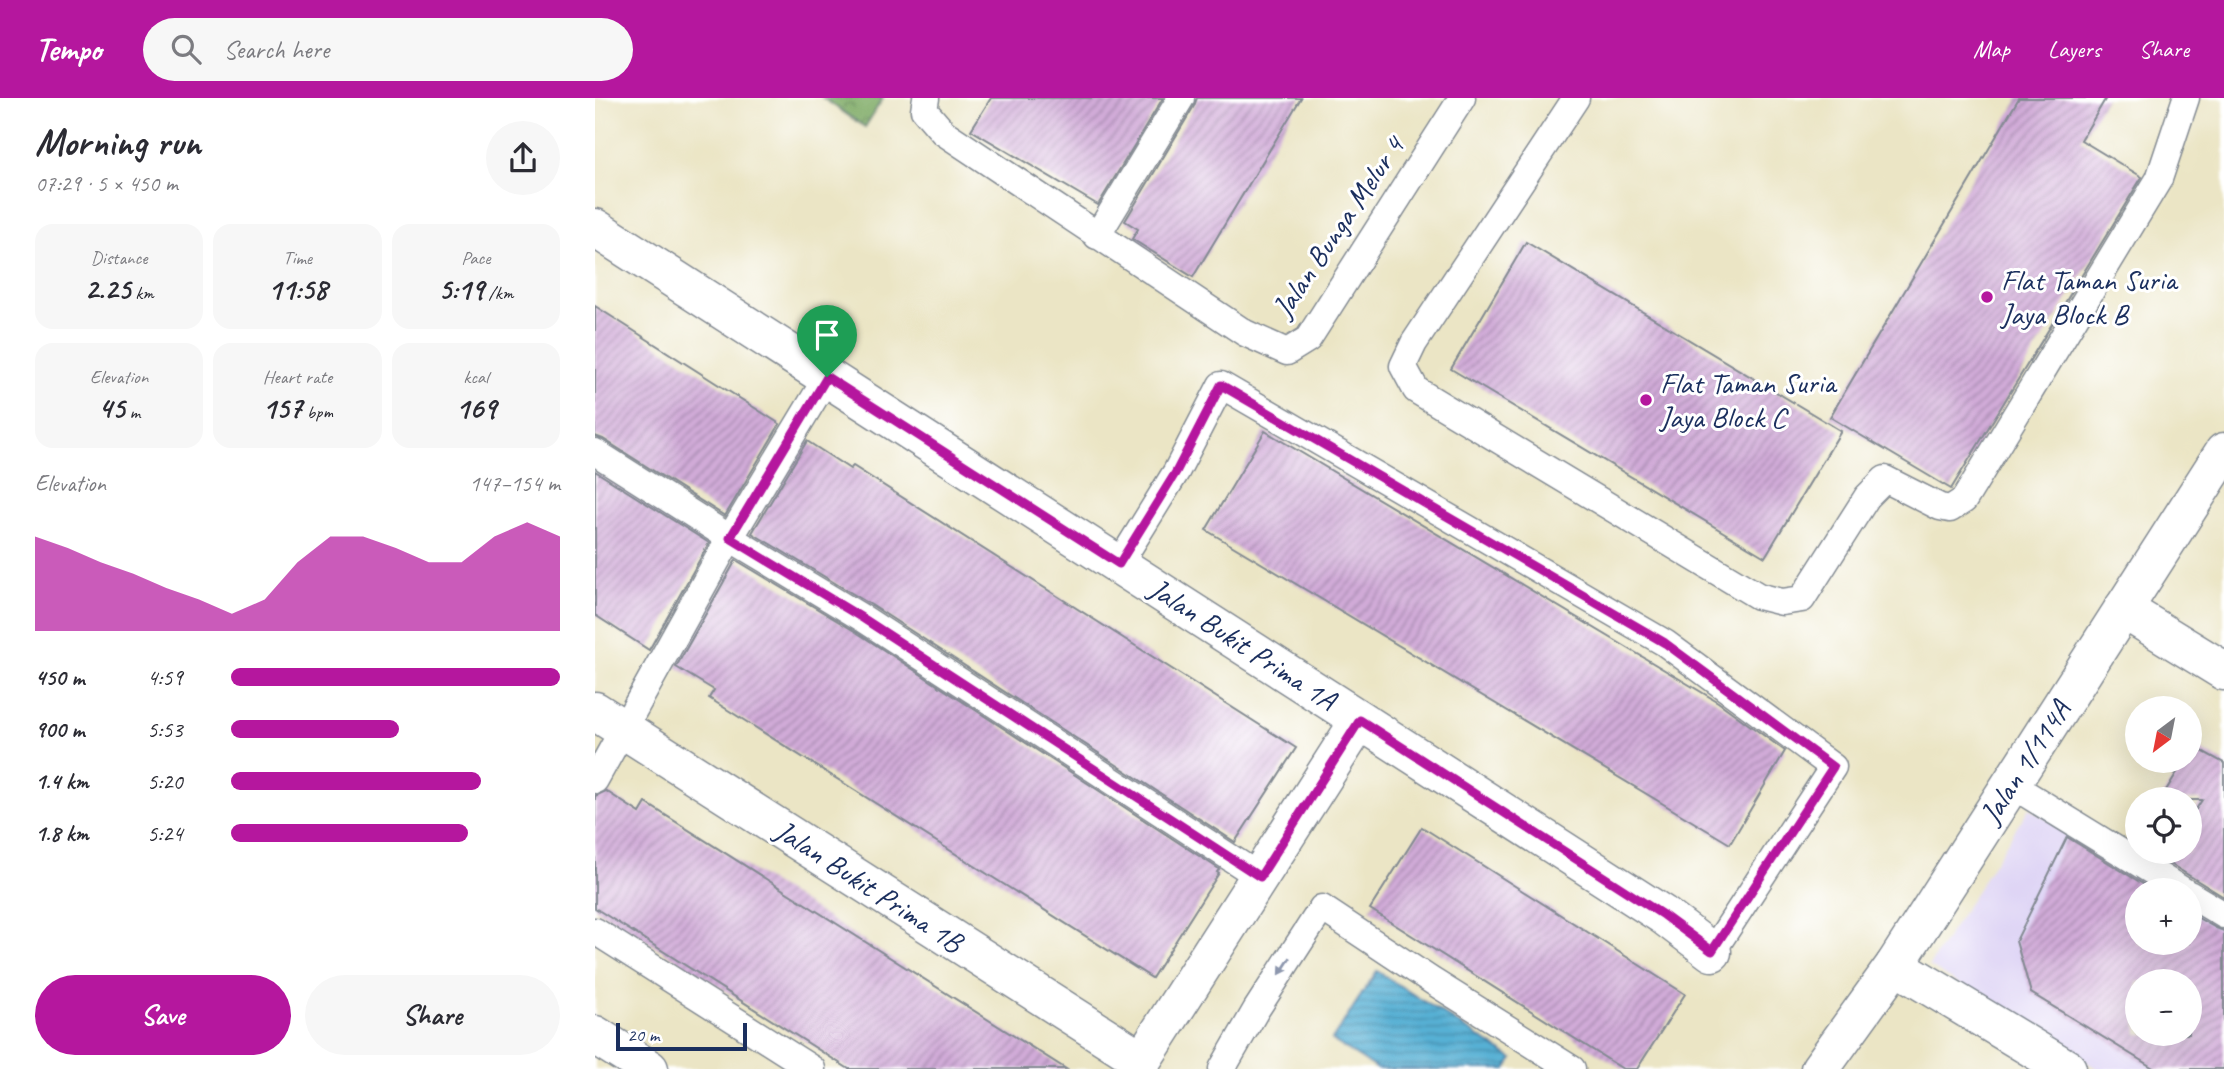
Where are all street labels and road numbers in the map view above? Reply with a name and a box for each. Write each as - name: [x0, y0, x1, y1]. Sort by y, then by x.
- street label: Jalan Bunga Melur 4: [1262, 127, 1414, 326]
- street label: Jalan Bukit Prima 1A: [1141, 568, 1345, 720]
- street label: Jalan 1/114A: [1970, 692, 2080, 832]
- street label: Jalan Bukit Prima 1B: [766, 810, 972, 962]

